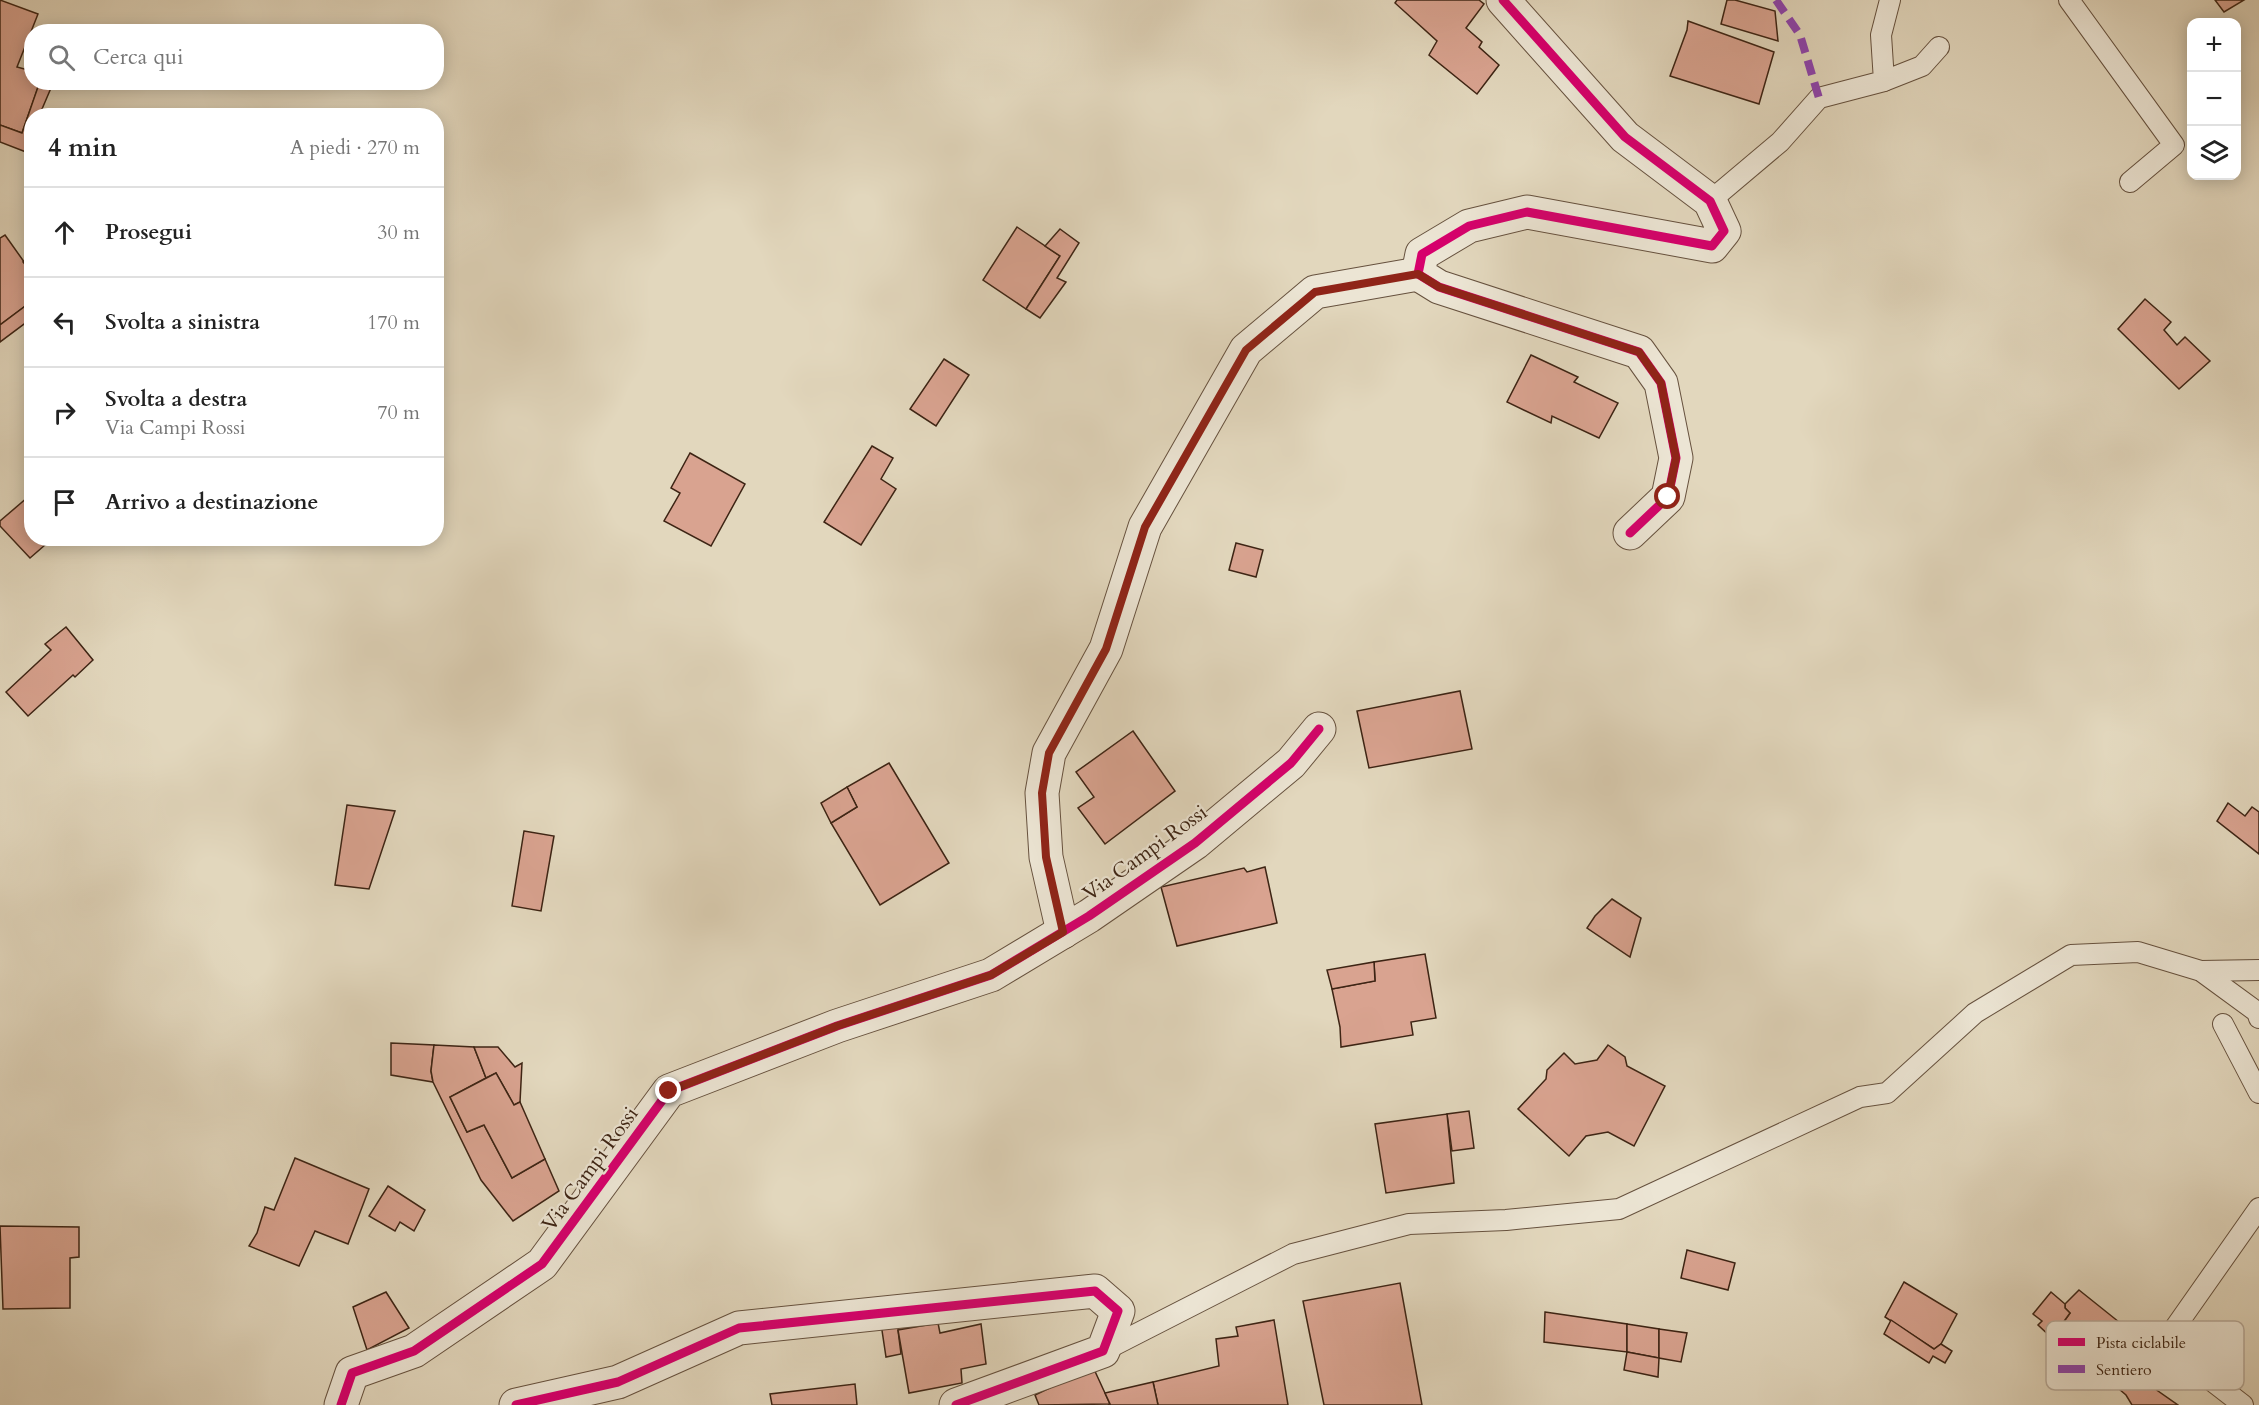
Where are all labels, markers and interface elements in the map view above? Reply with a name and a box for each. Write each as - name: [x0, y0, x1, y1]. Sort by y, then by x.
- map controls: [2187, 18, 2241, 180]
- button: +: [2187, 18, 2241, 72]
- search box: [24, 24, 444, 90]
- icon: search: [45, 41, 78, 74]
- text: Cerca qui: [93, 42, 183, 72]
- button: −: [2187, 72, 2241, 126]
- button: layers: [2187, 126, 2241, 180]
- text: 4 min: [48, 130, 117, 165]
- text: A piedi · 270 m: [290, 134, 420, 161]
- icon: ahead: [48, 216, 81, 249]
- text: Prosegui: [105, 217, 192, 247]
- text: 30 m: [377, 219, 420, 246]
- icon: left: [48, 306, 81, 339]
- text: Svolta a sinistra: [105, 307, 260, 337]
- text: 170 m: [367, 309, 420, 336]
- text: Svolta a destra: [105, 384, 247, 414]
- icon: right: [48, 396, 81, 429]
- text: 70 m: [377, 399, 420, 426]
- text: Via Campi Rossi: [105, 414, 246, 441]
- route start: [1654, 483, 1680, 509]
- icon: arrive: [48, 486, 81, 519]
- text: Arrivo a destinazione: [105, 487, 318, 517]
- street label: Via Campi Rossi: [1077, 798, 1213, 908]
- route end: [655, 1077, 681, 1103]
- street label: Via Campi Rossi: [535, 1101, 645, 1237]
- legend: [2046, 1321, 2244, 1390]
- text: Pista ciclabile: [2096, 1332, 2186, 1354]
- text: Sentiero: [2096, 1359, 2152, 1381]

